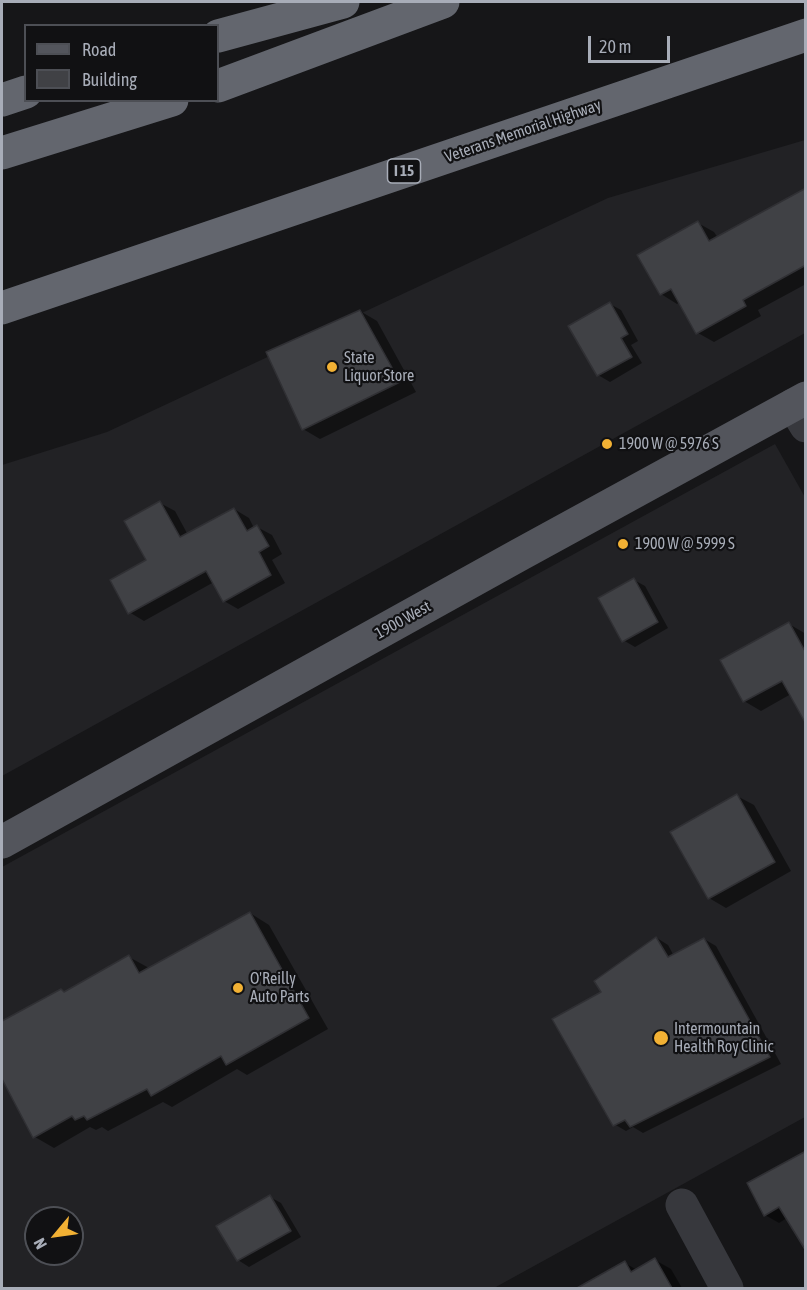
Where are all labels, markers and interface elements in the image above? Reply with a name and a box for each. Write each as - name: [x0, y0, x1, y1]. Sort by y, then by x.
- legend: [24, 24, 219, 102]
- scale bar: [591, 24, 674, 62]
- text: 20 m: [599, 36, 631, 57]
- text: Road: [82, 39, 116, 60]
- text: Building: [82, 69, 137, 90]
- street label: Veterans Memorial Highway: [442, 95, 604, 167]
- road number: I 15: [388, 159, 420, 183]
- place label: State Liquor Store: [344, 348, 414, 386]
- marker: State Liquor Store: [325, 360, 339, 374]
- place label: 1900 W @ 5976 S: [619, 434, 719, 454]
- marker: 1900 W @ 5976 S: [600, 437, 614, 451]
- place label: 1900 W @ 5999 S: [635, 534, 735, 554]
- marker: 1900 W @ 5999 S: [616, 537, 630, 551]
- street label: 1900 West: [372, 597, 434, 643]
- place label: O'Reilly Auto Parts: [250, 969, 310, 1007]
- marker: O'Reilly Auto Parts: [231, 981, 245, 995]
- place label: Intermountain Health Roy Clinic: [674, 1019, 773, 1057]
- marker: Intermountain Health Roy Clinic: [652, 1029, 670, 1047]
- north arrow: [24, 1206, 84, 1266]
- text: N: [30, 1235, 50, 1252]

